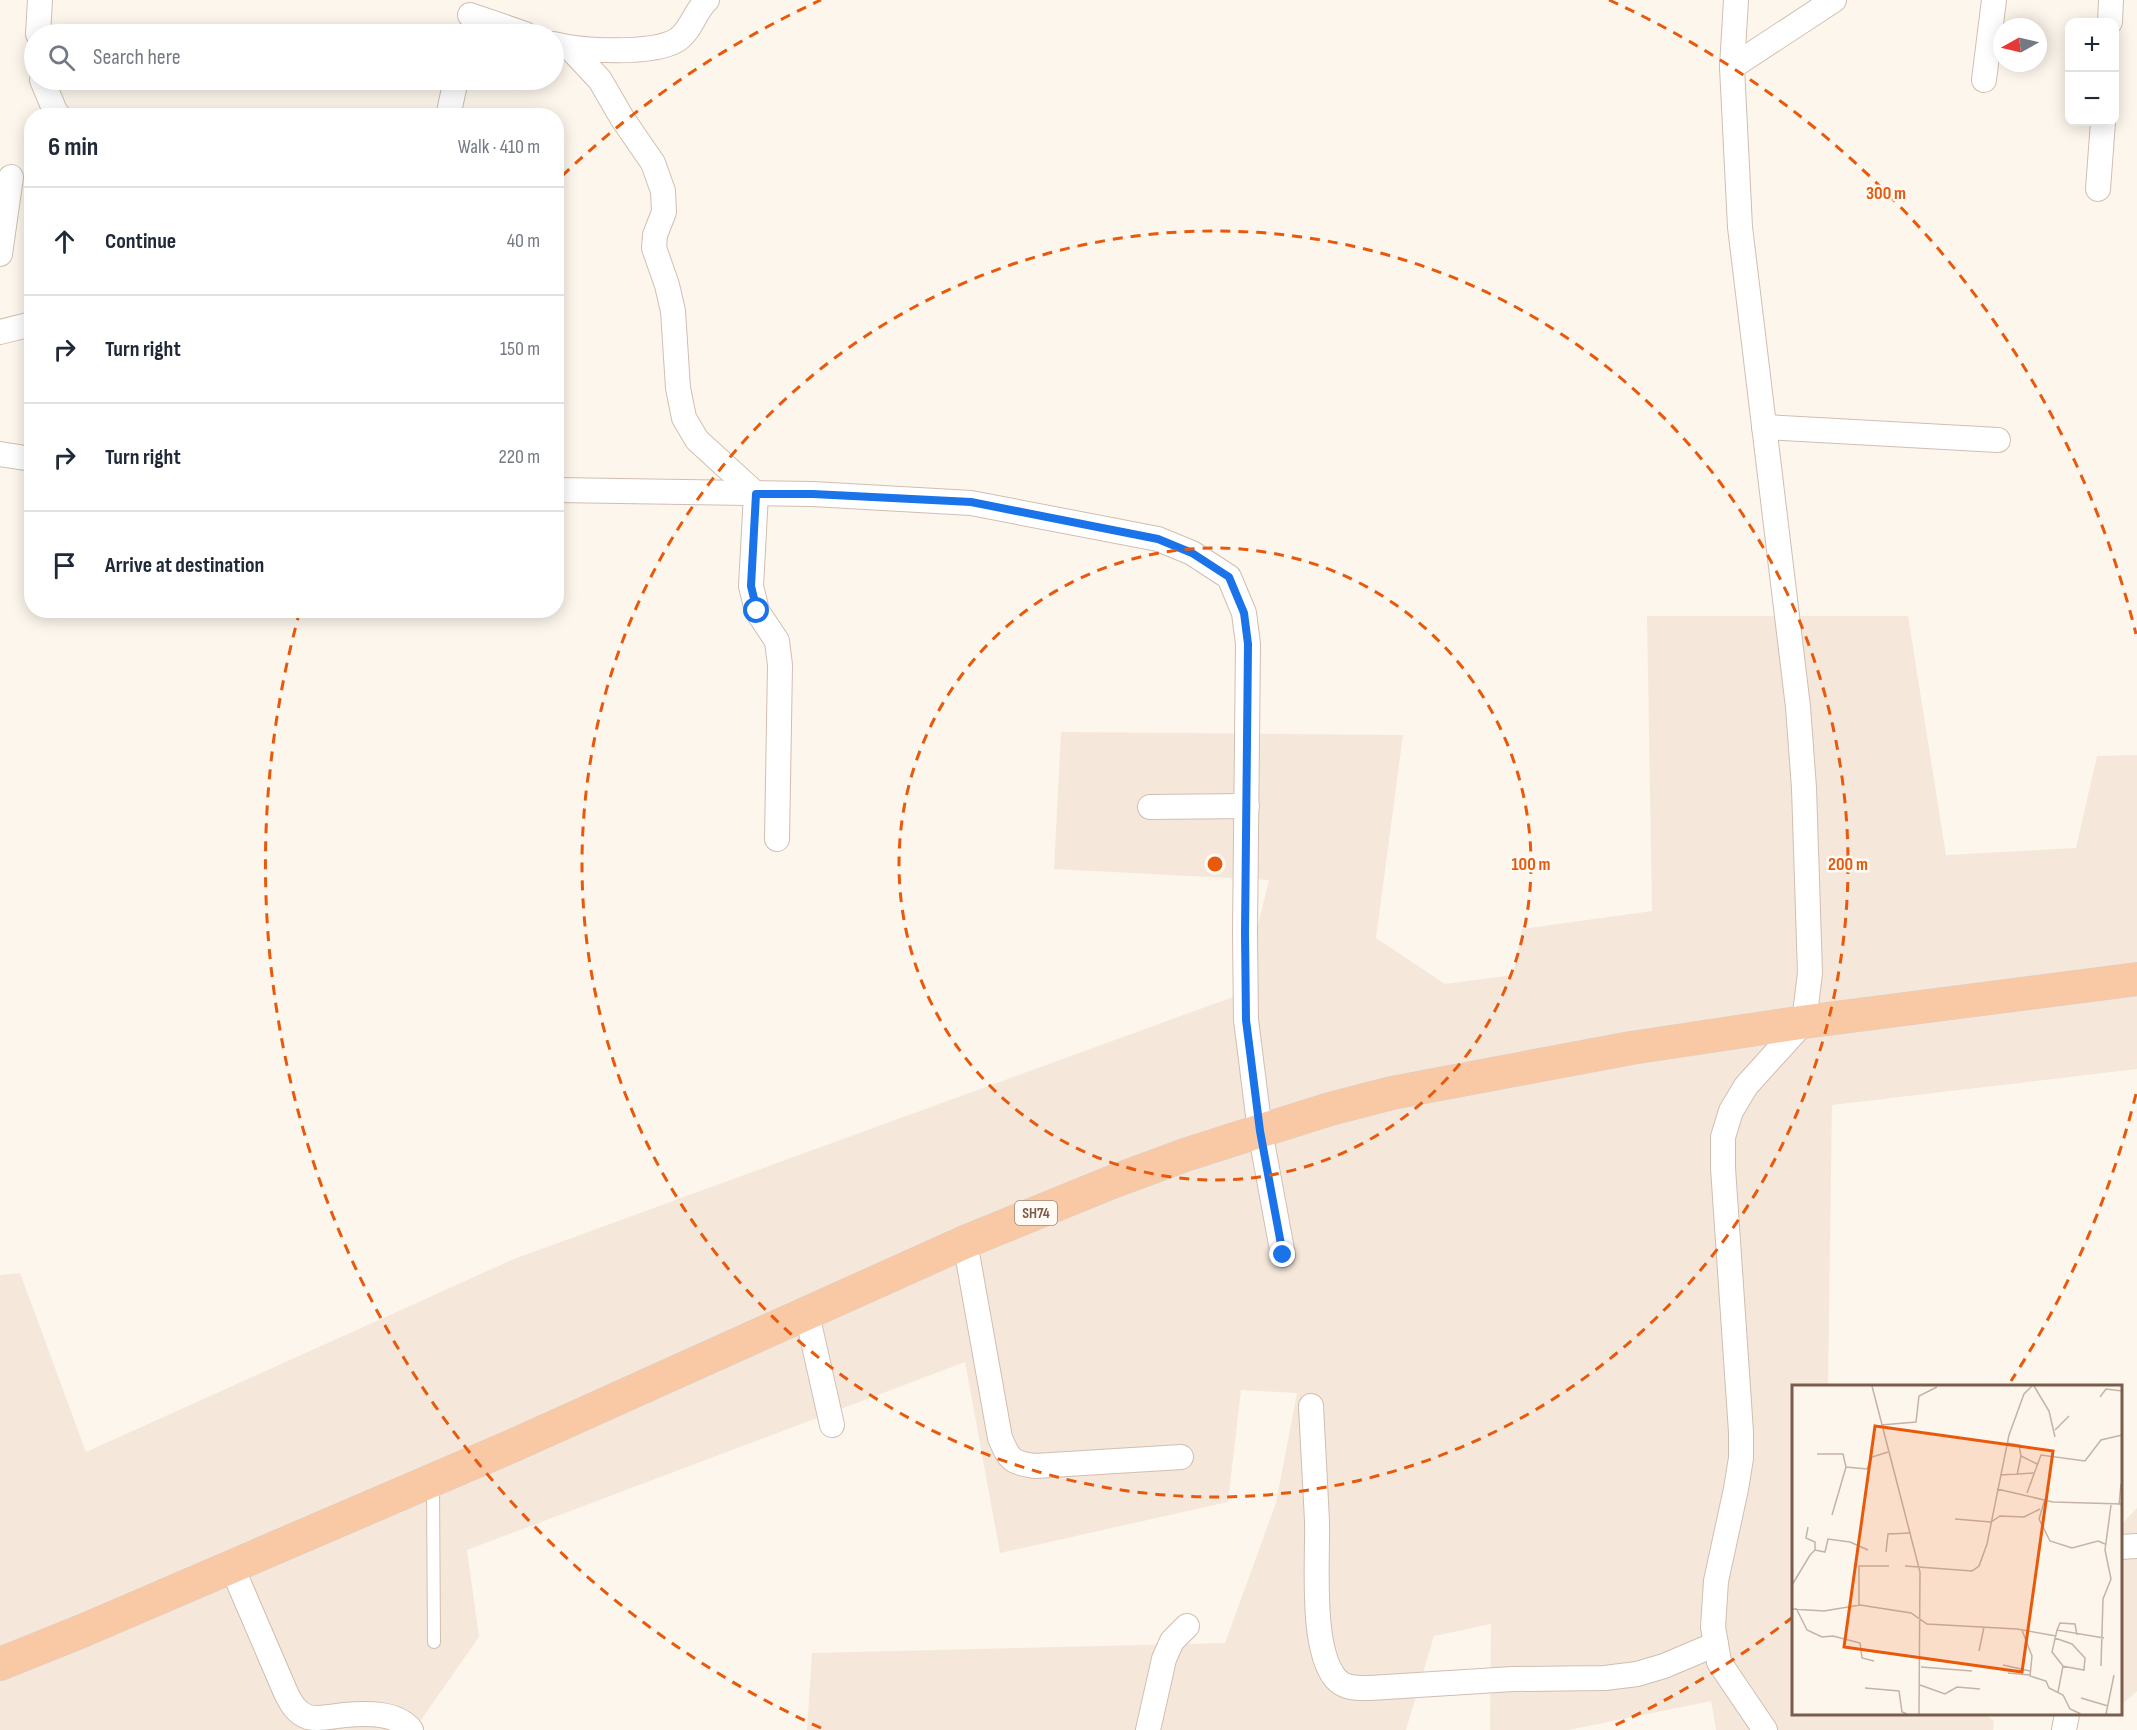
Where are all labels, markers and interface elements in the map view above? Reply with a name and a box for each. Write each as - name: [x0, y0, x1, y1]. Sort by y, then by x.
- north arrow: [1993, 18, 2047, 72]
- map controls: [2065, 18, 2119, 126]
- button: +: [2065, 18, 2119, 72]
- search box: [24, 24, 564, 90]
- icon: search: [45, 41, 78, 74]
- text: Search here: [93, 44, 180, 71]
- button: −: [2065, 72, 2119, 126]
- text: 6 min: [48, 132, 98, 163]
- text: Walk · 410 m: [458, 135, 540, 159]
- text: 300 m: [1866, 183, 1906, 204]
- icon: ahead: [48, 225, 81, 258]
- text: Continue: [105, 228, 176, 255]
- text: 40 m: [507, 229, 540, 253]
- icon: right: [48, 333, 81, 366]
- text: Turn right: [105, 336, 181, 363]
- text: 150 m: [500, 337, 540, 361]
- icon: right: [48, 441, 81, 474]
- text: Turn right: [105, 444, 181, 471]
- text: 220 m: [499, 445, 540, 469]
- icon: arrive: [48, 549, 81, 582]
- text: Arrive at destination: [105, 552, 264, 579]
- route start: [743, 597, 769, 623]
- centre of rings: [1205, 854, 1225, 874]
- text: 100 m: [1512, 854, 1551, 875]
- text: 200 m: [1828, 854, 1868, 875]
- road number: SH74: [1015, 1201, 1057, 1225]
- route end: [1269, 1241, 1295, 1267]
- inset map: [1792, 1385, 2122, 1715]

